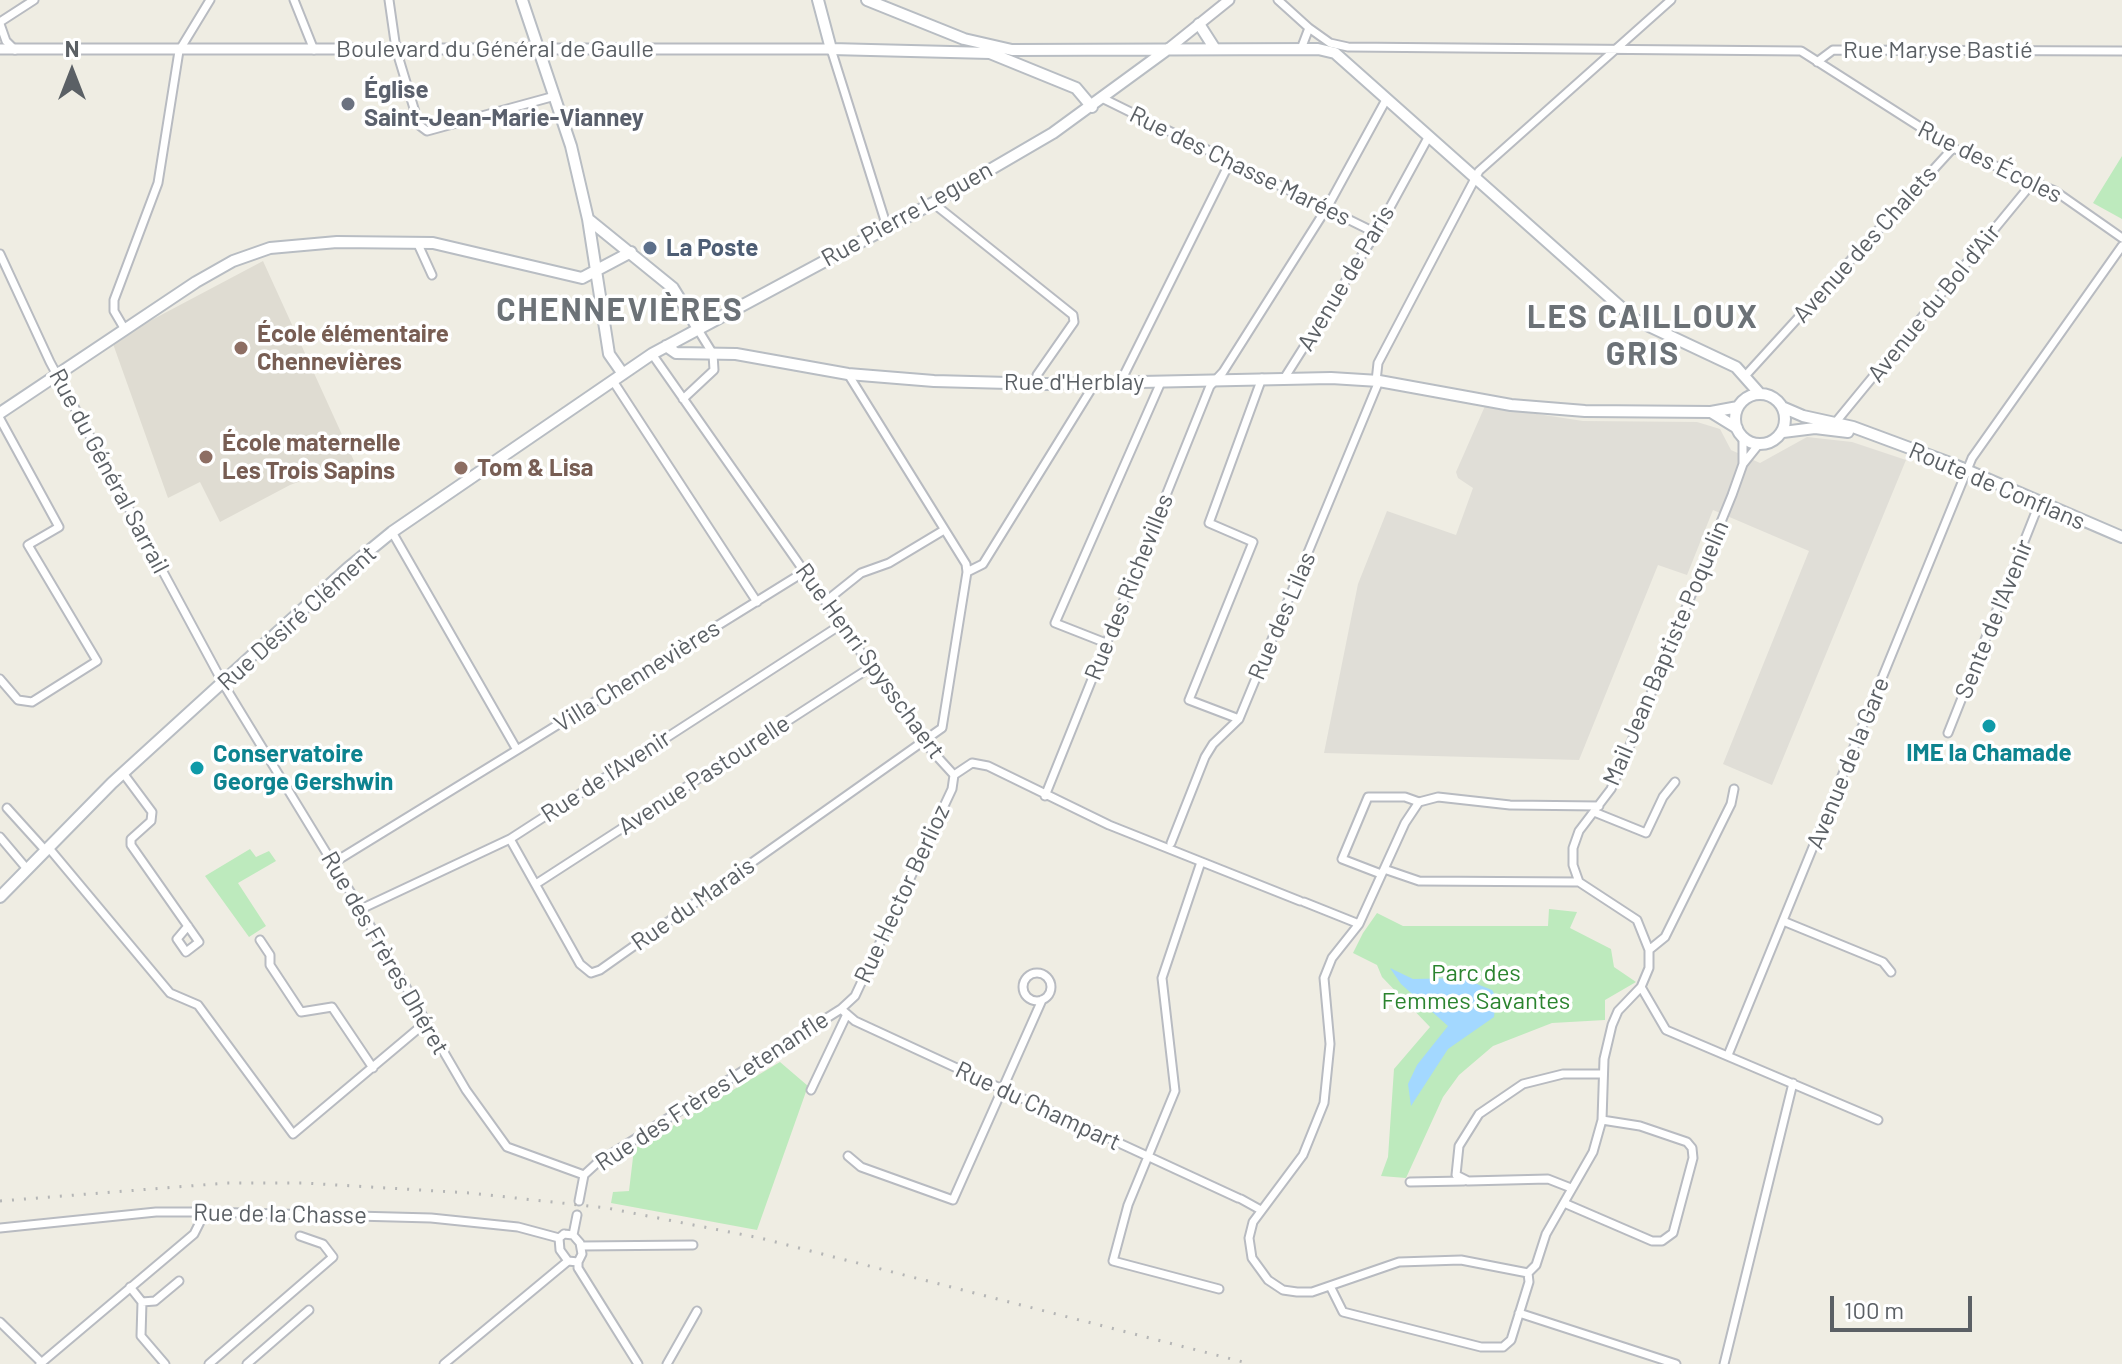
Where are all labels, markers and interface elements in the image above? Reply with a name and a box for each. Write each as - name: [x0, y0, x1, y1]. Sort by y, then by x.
- north arrow: [32, 32, 112, 112]
- text: N: [65, 35, 79, 61]
- street label: Boulevard du Général de Gaulle: [336, 35, 654, 63]
- street label: Rue Maryse Bastié: [1843, 36, 2033, 64]
- place label: Église Saint-Jean-Marie-Vianney: [364, 76, 644, 132]
- marker: Église Saint-Jean-Marie-Vianney: [339, 95, 357, 113]
- street label: Rue des Chasse Marées: [1125, 100, 1355, 232]
- street label: Rue des Écoles: [1913, 115, 2067, 209]
- street label: Rue Pierre Leguen: [816, 155, 998, 273]
- street label: Avenue des Chalets: [1787, 160, 1943, 328]
- street label: Avenue de Paris: [1291, 200, 1401, 356]
- street label: Avenue du Bol d'Air: [1862, 218, 2006, 388]
- place label: La Poste: [666, 234, 758, 262]
- marker: La Poste: [641, 239, 659, 257]
- district label: CHENNEVIÈRES: [496, 291, 744, 329]
- district label: LES CAILLOUX GRIS: [1527, 298, 1759, 373]
- place label: École élémentaire Chennevières: [257, 320, 449, 376]
- marker: École élémentaire Chennevières: [232, 339, 250, 357]
- street label: Rue du Général Sarrail: [43, 364, 175, 578]
- street label: Rue d'Herblay: [1004, 368, 1144, 396]
- place label: École maternelle Les Trois Sapins: [222, 429, 401, 485]
- street label: Route de Conflans: [1905, 436, 2089, 536]
- marker: École maternelle Les Trois Sapins: [197, 448, 215, 466]
- place label: Tom & Lisa: [477, 454, 594, 482]
- marker: Tom & Lisa: [452, 459, 470, 477]
- street label: Rue des Richevilles: [1078, 490, 1180, 684]
- street label: Mail Jean Baptiste Poquelin: [1597, 516, 1735, 790]
- street label: Sente de l'Avenir: [1949, 535, 2039, 703]
- street label: Rue Désiré Clément: [212, 539, 382, 697]
- street label: Rue des Lilas: [1242, 548, 1322, 684]
- street label: Rue Henri Spysschaert: [789, 558, 951, 764]
- street label: Villa Chennevières: [549, 614, 725, 738]
- street label: Avenue de la Gare: [1800, 673, 1896, 853]
- street label: Avenue Pastourelle: [613, 709, 795, 841]
- marker: IME la Chamade: [1980, 717, 1998, 735]
- street label: Rue de l'Avenir: [536, 723, 676, 829]
- place label: IME la Chamade: [1906, 739, 2072, 767]
- place label: Conservatoire George Gershwin: [213, 740, 393, 796]
- marker: Conservatoire George Gershwin: [188, 759, 206, 777]
- street label: Rue Hector Berlioz: [848, 800, 956, 988]
- street label: Rue des Frères Dhéret: [315, 846, 455, 1060]
- street label: Rue du Marais: [626, 851, 760, 957]
- park label: Parc des Femmes Savantes: [1382, 959, 1570, 1015]
- street label: Rue des Frères Letenanfle: [590, 1005, 834, 1177]
- street label: Rue du Champart: [951, 1055, 1125, 1157]
- street label: Rue de la Chasse: [193, 1198, 367, 1230]
- scale bar: [1834, 1280, 1976, 1330]
- text: 100 m: [1844, 1295, 1904, 1324]

